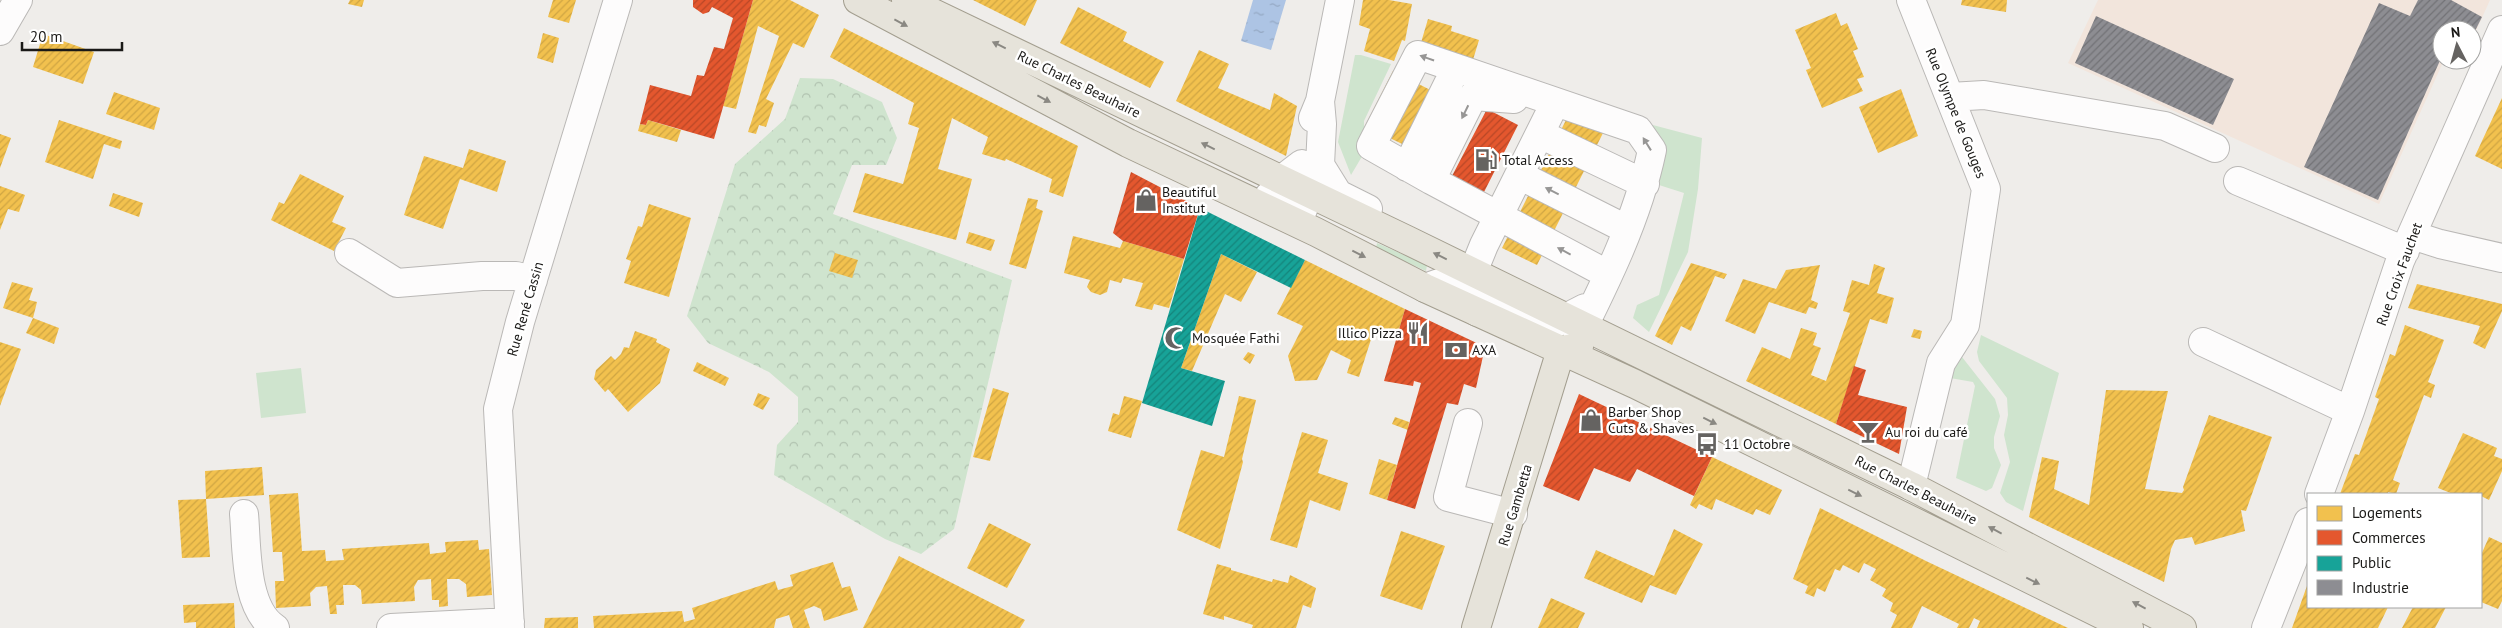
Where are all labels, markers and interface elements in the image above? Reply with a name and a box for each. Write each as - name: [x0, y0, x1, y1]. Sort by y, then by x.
- one-way arrow: [893, 19, 908, 27]
- scale bar: [22, 20, 122, 52]
- north arrow: [2432, 20, 2482, 70]
- text: N: [2450, 23, 2461, 42]
- text: 20 m: [30, 27, 63, 46]
- one-way arrow: [991, 41, 1006, 49]
- street label: Rue Olympe de Gouges: [1922, 45, 1990, 181]
- street label: Rue Charles Beauhaire: [1014, 46, 1144, 122]
- one-way arrow: [1419, 54, 1434, 61]
- one-way arrow: [1037, 95, 1052, 103]
- one-way arrow: [1461, 105, 1469, 119]
- one-way arrow: [1643, 138, 1652, 151]
- one-way arrow: [1201, 142, 1215, 150]
- fuel station icon: Total Access: [1473, 147, 1499, 173]
- place label: Total Access: [1502, 151, 1574, 169]
- place label: Beautiful Institut: [1162, 183, 1216, 217]
- shop icon: Beautiful Institut: [1133, 187, 1159, 213]
- one-way arrow: [1544, 187, 1559, 196]
- street label: Rue Croix Fauchet: [2372, 220, 2426, 328]
- one-way arrow: [1557, 247, 1572, 255]
- one-way arrow: [1352, 250, 1366, 258]
- one-way arrow: [1433, 252, 1447, 260]
- street label: Rue René Cassin: [503, 260, 547, 358]
- restaurant icon: Illico Pizza: [1405, 320, 1431, 346]
- place label: Illico Pizza: [1338, 324, 1402, 342]
- mosque icon: Mosquée Fathi: [1163, 325, 1189, 351]
- place label: Mosquée Fathi: [1192, 329, 1280, 347]
- bank icon: AXA: [1443, 337, 1469, 363]
- place label: AXA: [1472, 341, 1497, 359]
- place label: Barber Shop Cuts & Shaves: [1608, 403, 1695, 437]
- shop icon: Barber Shop Cuts & Shaves: [1578, 407, 1604, 433]
- one-way arrow: [1703, 418, 1717, 426]
- bar icon: Au roi du café: [1855, 419, 1881, 445]
- place label: Au roi du café: [1885, 423, 1968, 441]
- bus stop icon: 11 Octobre: [1694, 431, 1720, 457]
- place label: 11 Octobre: [1724, 435, 1790, 453]
- street label: Rue Charles Beauhaire: [1852, 451, 1980, 529]
- street label: Rue Gambetta: [1494, 462, 1536, 548]
- one-way arrow: [1848, 489, 1863, 498]
- legend: [2307, 493, 2482, 608]
- text: Logements: [2352, 503, 2422, 522]
- one-way arrow: [1987, 526, 2002, 534]
- text: Commerces: [2352, 528, 2426, 547]
- text: Public: [2352, 553, 2391, 572]
- one-way arrow: [2025, 577, 2040, 585]
- text: Industrie: [2352, 578, 2409, 597]
- one-way arrow: [2131, 601, 2146, 609]

